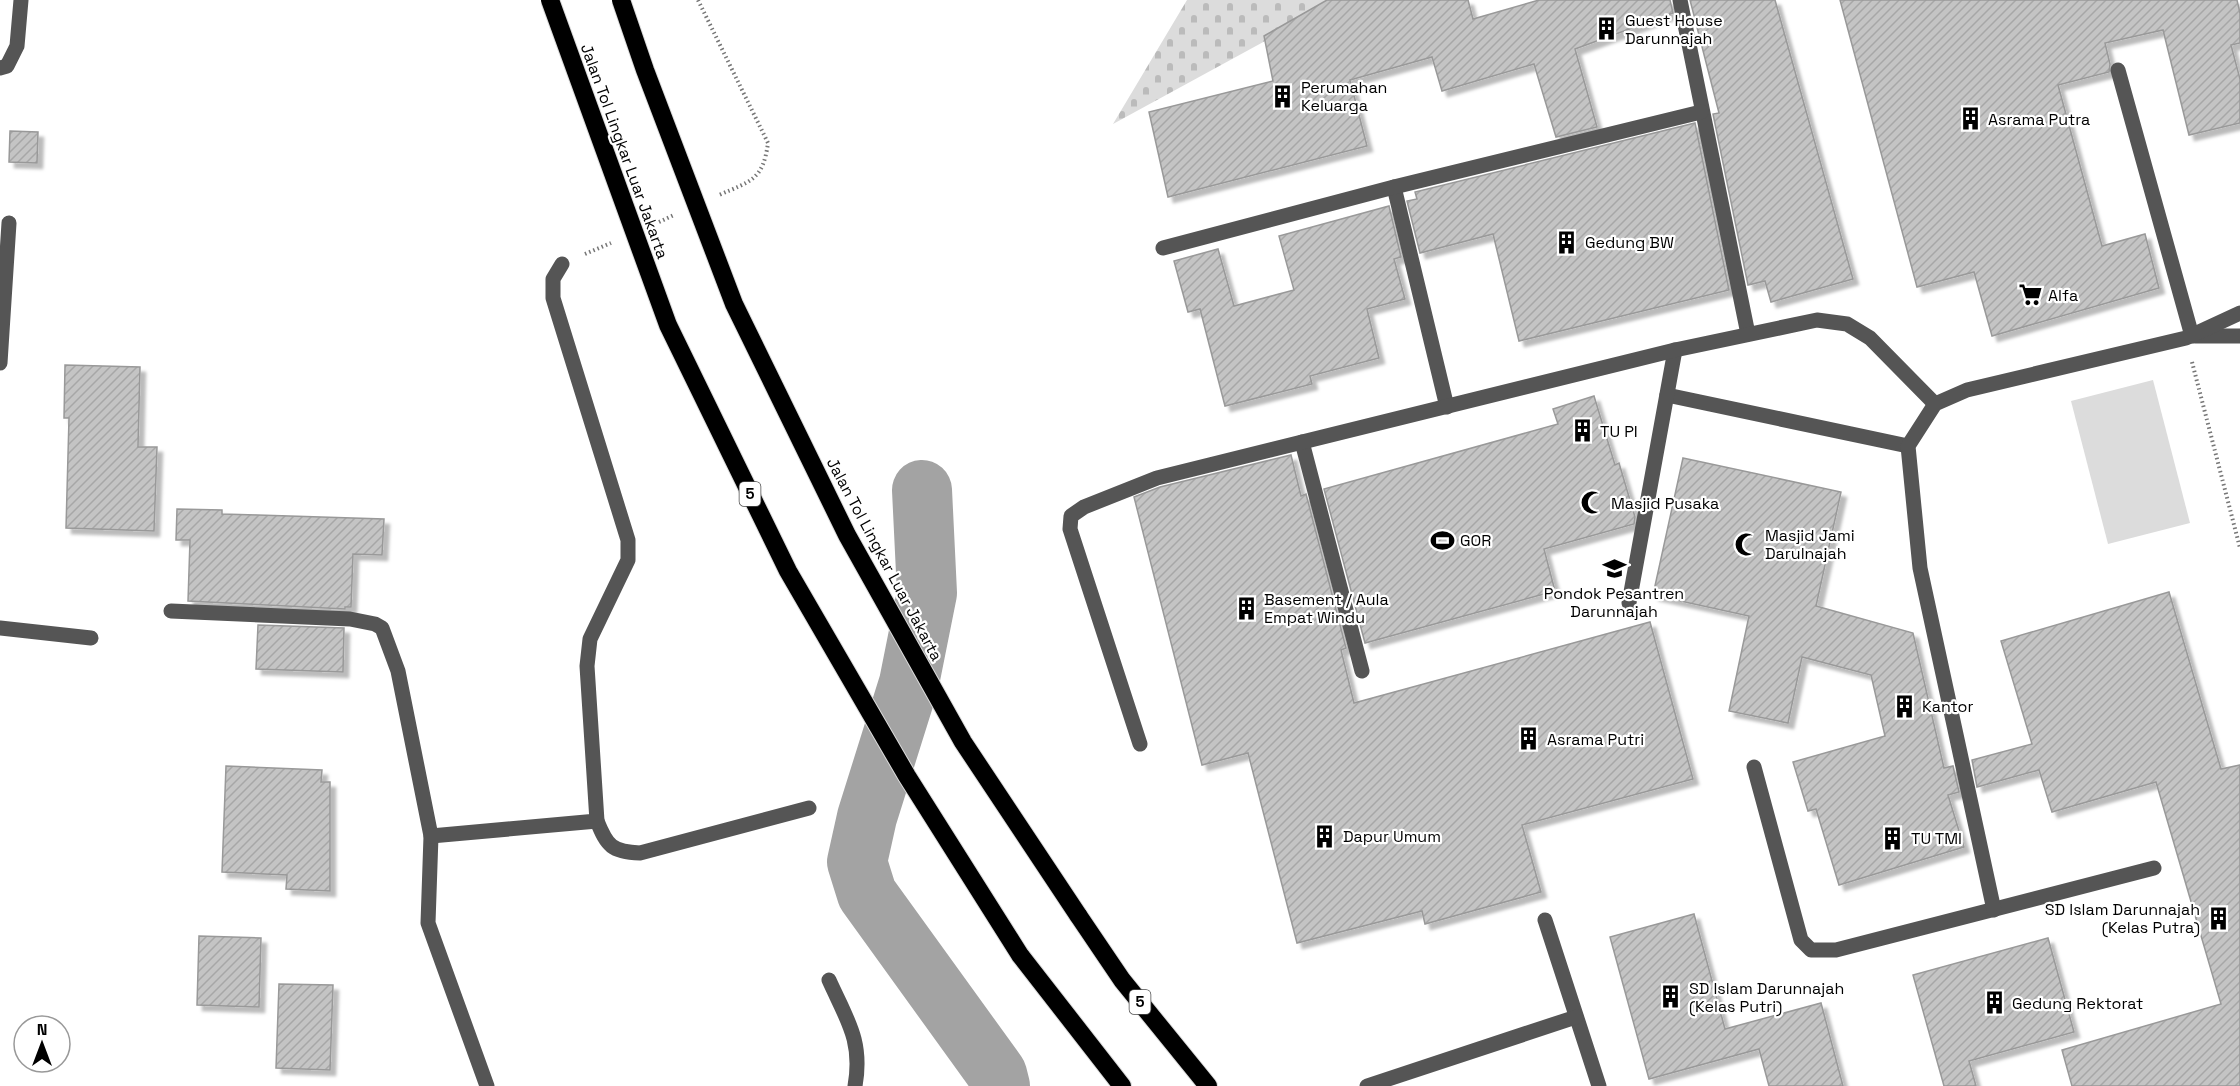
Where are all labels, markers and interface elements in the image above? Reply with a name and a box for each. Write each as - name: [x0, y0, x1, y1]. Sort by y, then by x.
- place label: Guest House Darunnajah: [1625, 10, 1723, 49]
- building icon: Guest House Darunnajah: [1594, 16, 1620, 42]
- street label: Jalan Tol Lingkar Luar Jakarta: [576, 41, 673, 262]
- place label: Perumahan Keluarga: [1301, 77, 1387, 116]
- building icon: Perumahan Keluarga: [1270, 83, 1296, 109]
- building icon: Asrama Putra: [1957, 106, 1983, 132]
- place label: Asrama Putra: [1988, 109, 2090, 130]
- building icon: Gedung BW: [1554, 229, 1580, 255]
- place label: Gedung BW: [1585, 232, 1674, 253]
- supermarket icon: Alfa: [2017, 282, 2043, 308]
- place label: Alfa: [2048, 285, 2078, 306]
- building icon: TU PI: [1569, 418, 1595, 444]
- place label: TU PI: [1600, 421, 1638, 442]
- street label: Jalan Tol Lingkar Luar Jakarta: [822, 454, 947, 665]
- road number: 5: [740, 482, 760, 506]
- mosque icon: Masjid Pusaka: [1580, 490, 1606, 516]
- place label: Masjid Pusaka: [1611, 493, 1719, 514]
- place label: Masjid Jami Darulnajah: [1765, 525, 1855, 564]
- sports icon: GOR: [1429, 527, 1455, 553]
- place label: GOR: [1460, 530, 1491, 551]
- mosque icon: Masjid Jami Darulnajah: [1734, 531, 1760, 557]
- school or university icon: Pondok Pesantren Darunnajah: [1601, 555, 1627, 581]
- place label: Pondok Pesantren Darunnajah: [1544, 583, 1684, 622]
- place label: Basement / Aula Empat Windu: [1264, 589, 1389, 628]
- building icon: Basement / Aula Empat Windu: [1233, 595, 1259, 621]
- building icon: Kantor: [1891, 693, 1917, 719]
- place label: Kantor: [1922, 696, 1974, 717]
- building icon: Asrama Putri: [1516, 726, 1542, 752]
- place label: Asrama Putri: [1547, 729, 1644, 750]
- building icon: Dapur Umum: [1312, 823, 1338, 849]
- building icon: TU TMI: [1880, 825, 1906, 851]
- place label: Dapur Umum: [1343, 826, 1441, 847]
- place label: TU TMI: [1911, 828, 1962, 849]
- place label: SD Islam Darunnajah (Kelas Putra): [2045, 899, 2200, 938]
- building icon: SD Islam Darunnajah (Kelas Putra): [2205, 905, 2231, 931]
- place label: SD Islam Darunnajah (Kelas Putri): [1689, 978, 1844, 1017]
- building icon: SD Islam Darunnajah (Kelas Putri): [1658, 984, 1684, 1010]
- road number: 5: [1130, 990, 1150, 1014]
- building icon: Gedung Rektorat: [1981, 990, 2007, 1016]
- place label: Gedung Rektorat: [2012, 993, 2143, 1014]
- north arrow: [12, 1014, 72, 1074]
- text: N: [37, 1019, 47, 1040]

